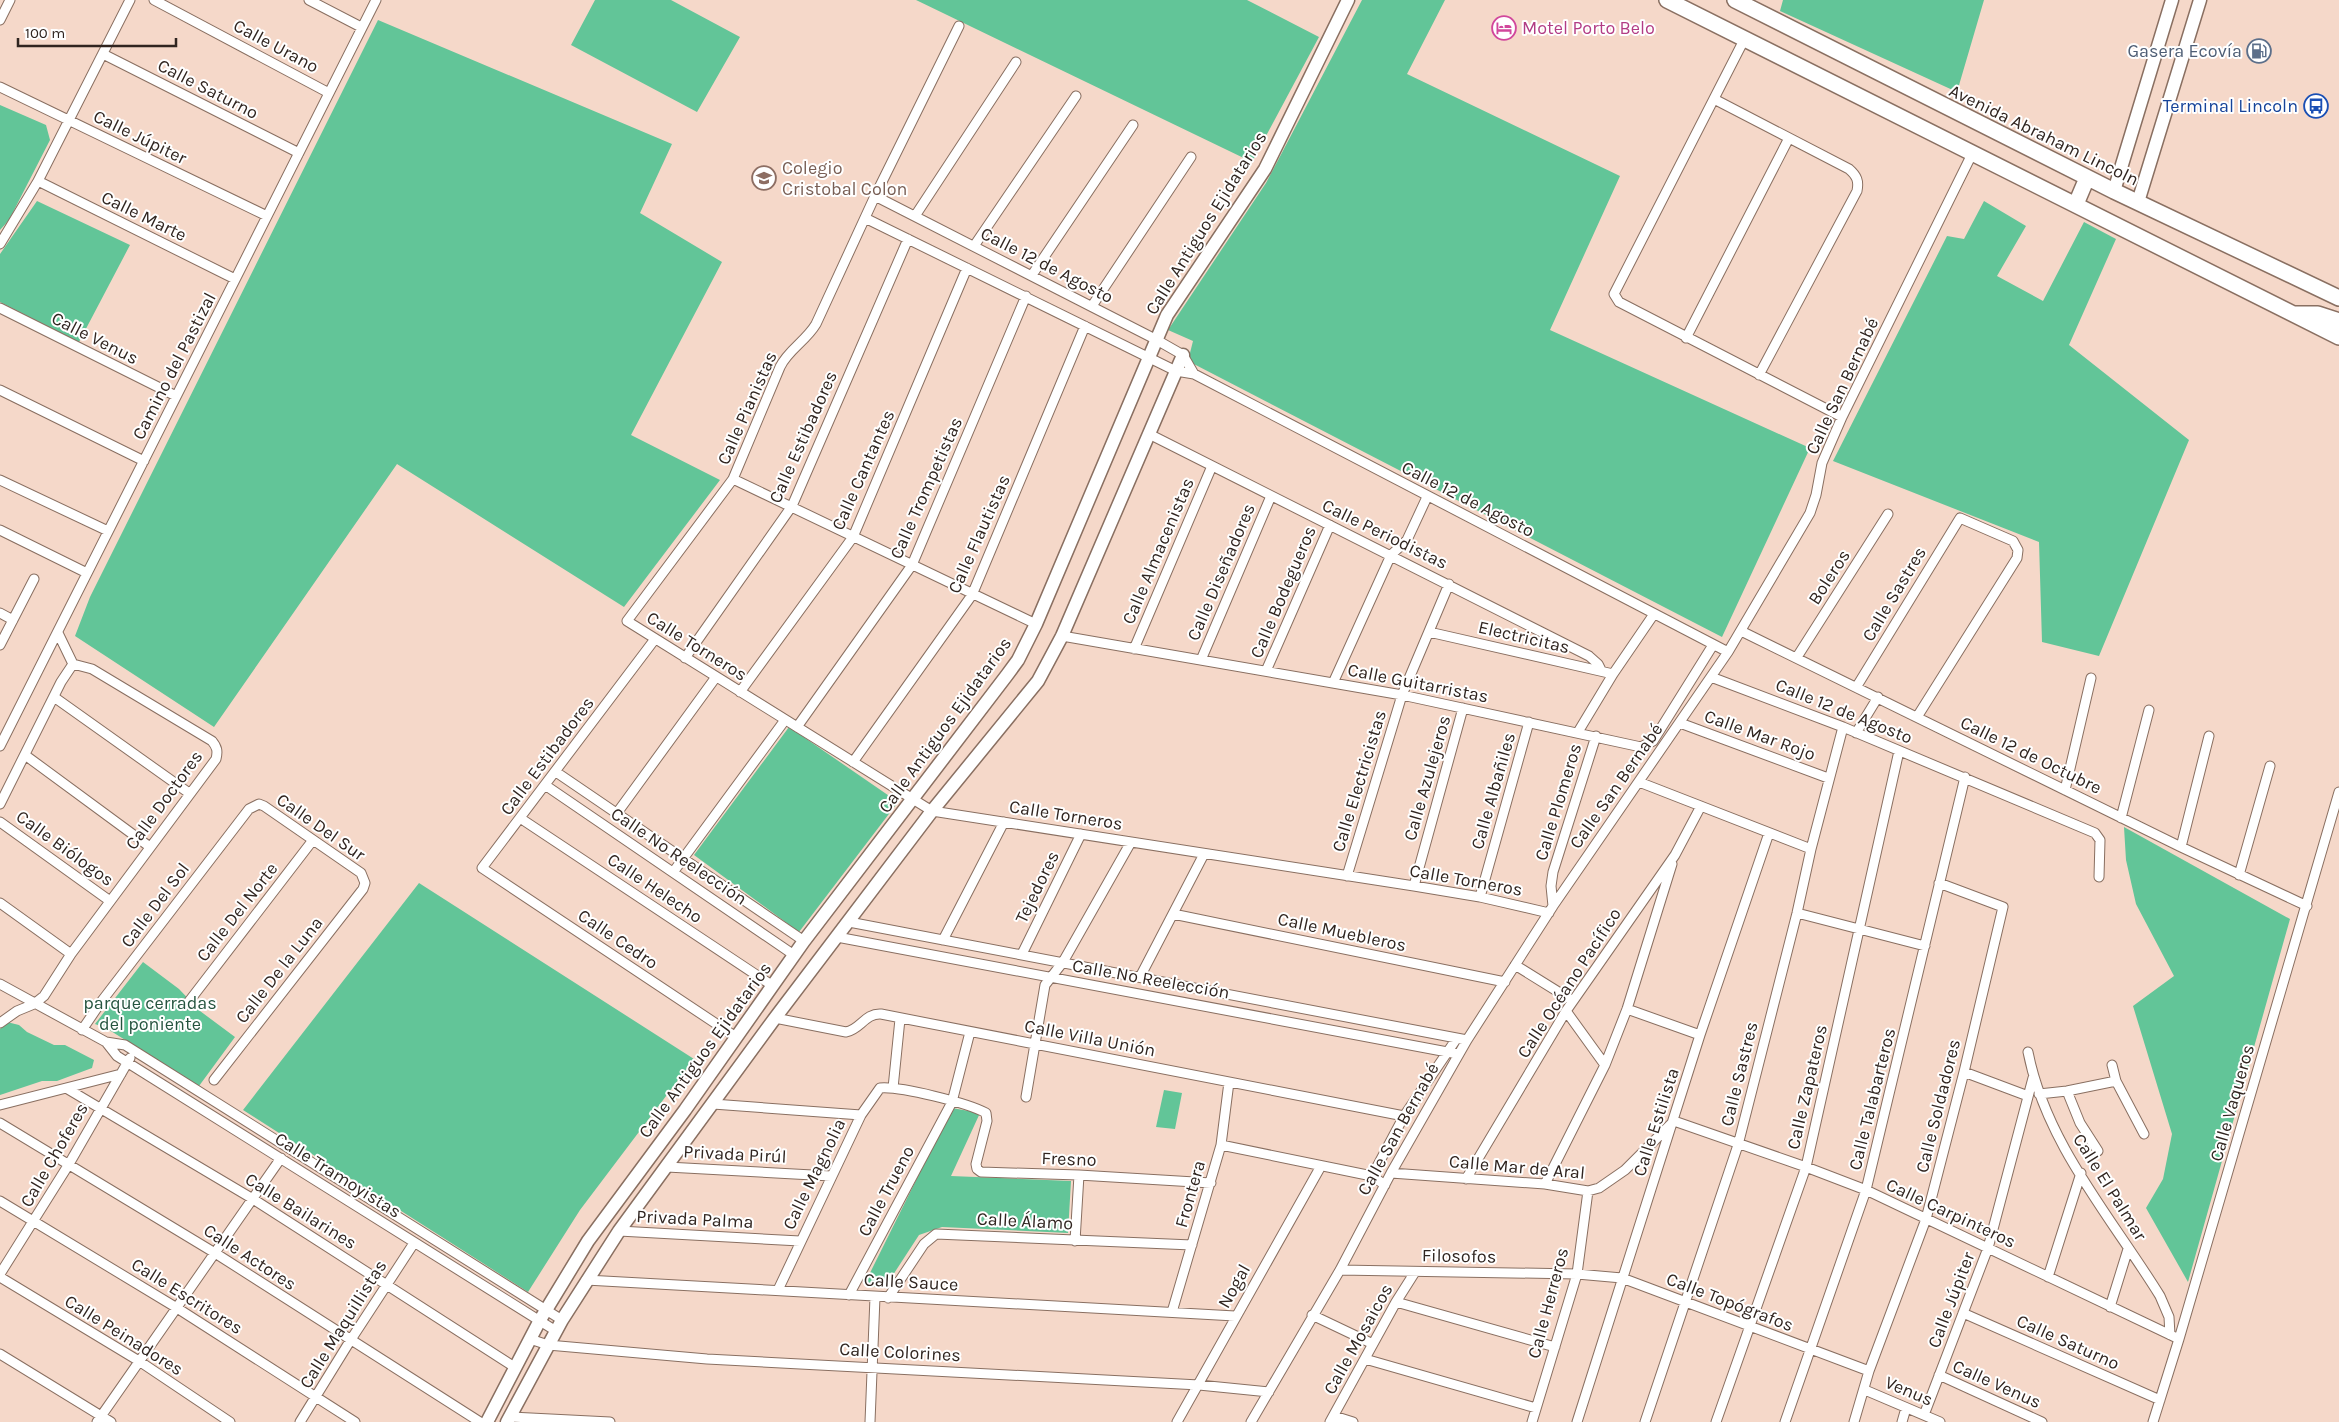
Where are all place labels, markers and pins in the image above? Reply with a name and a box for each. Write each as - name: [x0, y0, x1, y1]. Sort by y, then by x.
- hotel icon: Motel Porto Belo: [1491, 15, 1517, 41]
- place label: Motel Porto Belo: [1522, 17, 1655, 39]
- fuel station icon: Gasera Ecovía: [2246, 38, 2272, 64]
- place label: Gasera Ecovía: [2128, 40, 2242, 62]
- bus stop icon: Terminal Lincoln: [2303, 93, 2329, 119]
- place label: Terminal Lincoln: [2163, 95, 2298, 117]
- place label: Colegio Cristobal Colon: [782, 157, 907, 200]
- school or university icon: Colegio Cristobal Colon: [751, 165, 777, 191]

